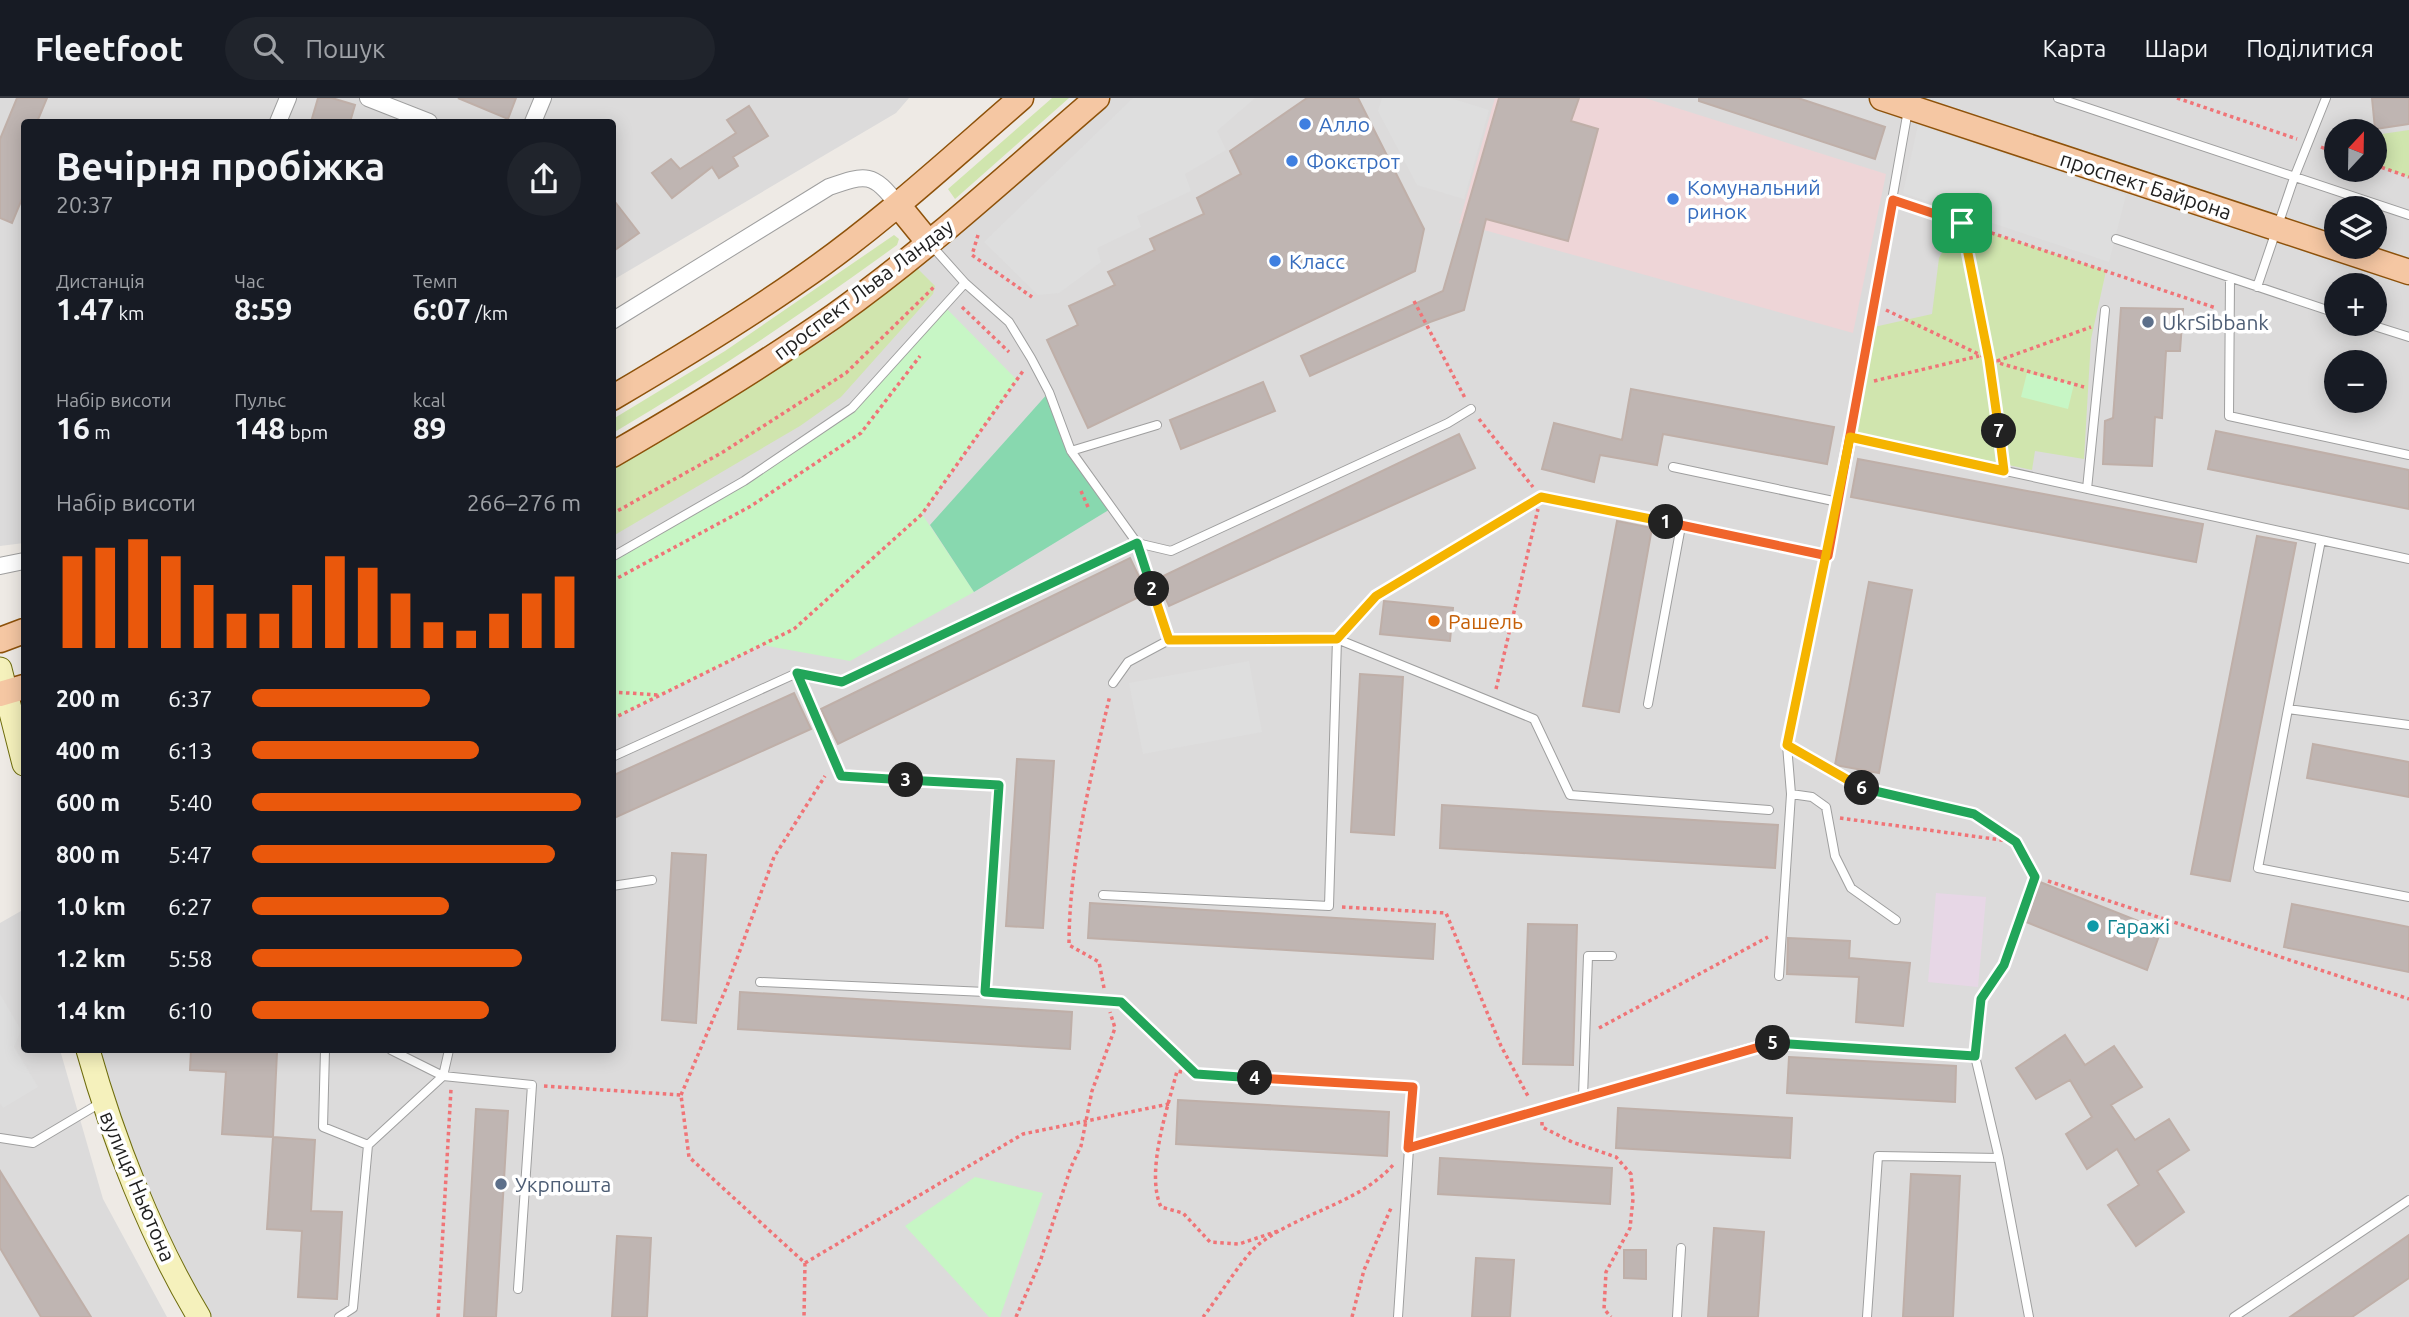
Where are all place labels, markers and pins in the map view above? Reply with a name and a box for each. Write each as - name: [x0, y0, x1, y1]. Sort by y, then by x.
- place label: Алло: [1319, 112, 1370, 136]
- marker: Алло: [1297, 116, 1313, 132]
- place label: Фокстрот: [1306, 149, 1401, 173]
- marker: Фокстрот: [1284, 153, 1300, 169]
- place label: Комунальний ринок: [1687, 175, 1821, 223]
- marker: Комунальний ринок: [1665, 191, 1681, 207]
- pin: [1932, 193, 1992, 253]
- place label: Класс: [1289, 249, 1345, 273]
- marker: Класс: [1267, 253, 1283, 269]
- place label: UkrSibbank: [2162, 310, 2269, 334]
- marker: UkrSibbank: [2140, 314, 2156, 330]
- pin: 7: [1982, 414, 2016, 448]
- pin: 1: [1648, 504, 1684, 540]
- pin: 2: [1134, 572, 1170, 606]
- place label: Рашель: [1448, 609, 1523, 633]
- marker: Рашель: [1426, 613, 1442, 629]
- pin: 3: [888, 762, 923, 798]
- pin: 6: [1844, 770, 1880, 806]
- place label: Гаражі: [2107, 914, 2170, 938]
- marker: Гаражі: [2085, 918, 2101, 934]
- pin: 5: [1756, 1026, 1790, 1060]
- pin: 4: [1238, 1060, 1272, 1096]
- place label: Укрпошта: [515, 1172, 611, 1196]
- marker: Укрпошта: [493, 1176, 509, 1192]

